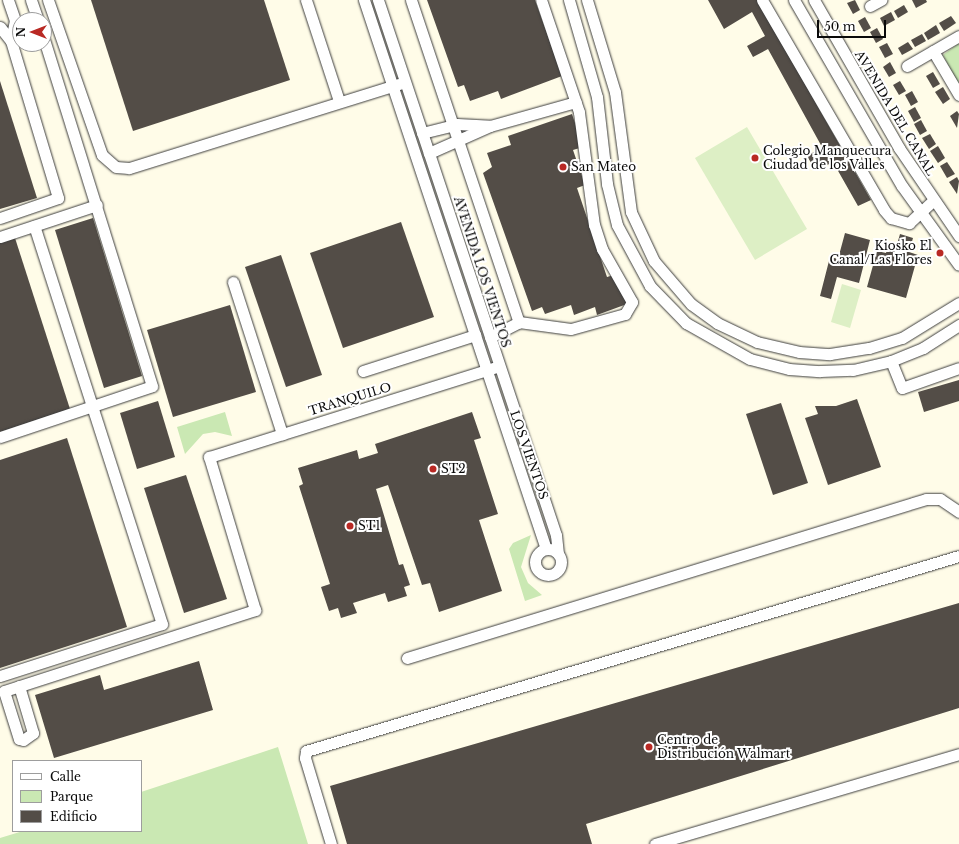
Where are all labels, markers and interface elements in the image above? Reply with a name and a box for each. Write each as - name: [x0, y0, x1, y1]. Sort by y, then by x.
- north arrow: [12, 12, 52, 52]
- scale bar: [819, 12, 888, 38]
- text: 50 m: [824, 19, 856, 34]
- text: N: [14, 27, 28, 37]
- street label: AVENIDA DEL CANAL: [852, 48, 938, 178]
- place label: Colegio Manquecura Ciudad de los Valles: [763, 144, 891, 172]
- marker: Colegio Manquecura Ciudad de los Valles: [750, 153, 760, 163]
- place label: San Mateo: [571, 160, 636, 174]
- marker: San Mateo: [558, 162, 568, 172]
- street label: AVENIDA LOS VIENTOS: [451, 194, 513, 350]
- place label: Kiosko El Canal/Las Flores: [829, 239, 932, 267]
- marker: Kiosko El Canal/Las Flores: [935, 248, 945, 258]
- street label: TRANQUILO: [307, 380, 393, 418]
- street label: LOS VIENTOS: [507, 408, 551, 502]
- place label: ST2: [441, 462, 466, 476]
- marker: ST2: [428, 464, 438, 474]
- place label: ST1: [358, 519, 381, 533]
- marker: ST1: [345, 521, 355, 531]
- place label: Centro de Distribución Walmart: [657, 733, 791, 761]
- marker: Centro de Distribución Walmart: [644, 742, 654, 752]
- legend: [12, 760, 142, 832]
- text: Calle: [50, 769, 81, 784]
- text: Parque: [50, 789, 93, 804]
- text: Edificio: [50, 809, 97, 824]

